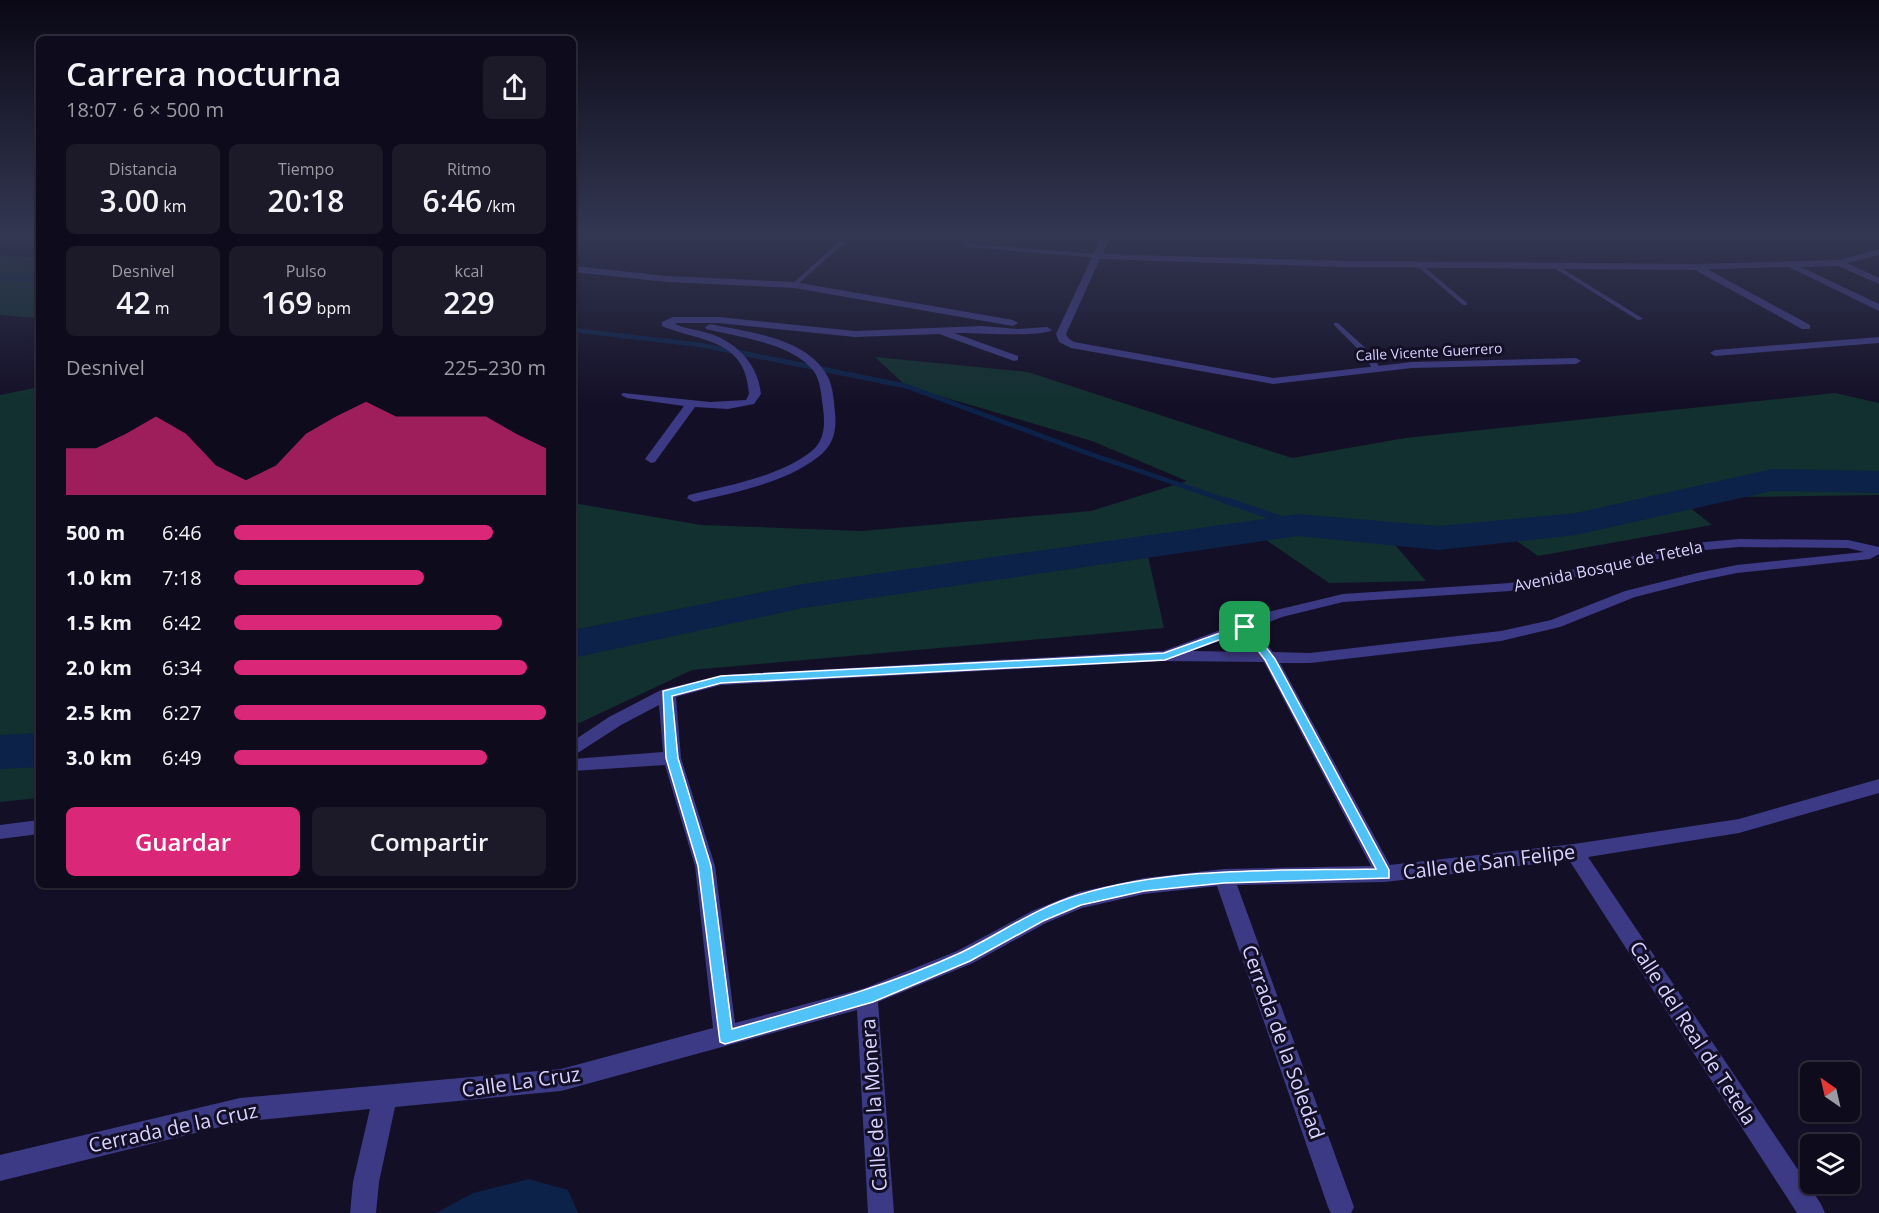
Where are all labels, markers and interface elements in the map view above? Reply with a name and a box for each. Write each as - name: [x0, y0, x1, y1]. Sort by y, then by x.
- text: Carrera nocturna: [66, 51, 341, 96]
- button: share: [483, 56, 546, 119]
- text: 18:07 · 6 × 500 m: [66, 96, 224, 123]
- text: Distancia: [109, 158, 177, 180]
- text: Tiempo: [278, 158, 334, 180]
- text: Ritmo: [447, 158, 491, 180]
- text: 3.00: [99, 180, 159, 221]
- text: 20:18: [268, 180, 344, 221]
- text: 6:46: [423, 180, 482, 221]
- text: km: [159, 195, 187, 217]
- text: /km: [482, 195, 515, 217]
- text: Desnivel: [111, 260, 175, 282]
- text: Pulso: [286, 260, 326, 282]
- text: kcal: [455, 260, 484, 282]
- text: 42: [116, 282, 151, 323]
- text: 169: [261, 282, 312, 323]
- text: 229: [443, 282, 495, 323]
- text: m: [151, 297, 170, 319]
- text: bpm: [312, 297, 351, 319]
- street label: Calle Vicente Guerrero: [1355, 338, 1503, 365]
- text: Desnivel: [66, 354, 145, 381]
- text: 225–230 m: [444, 354, 546, 381]
- text: 500 m: [66, 519, 125, 546]
- text: 6:46: [162, 519, 202, 546]
- street label: Avenida Bosque de Tetela: [1512, 535, 1704, 597]
- text: 1.0 km: [66, 564, 132, 591]
- text: 7:18: [162, 564, 202, 591]
- pin: [1219, 601, 1270, 652]
- text: 1.5 km: [66, 609, 132, 636]
- text: 6:42: [162, 609, 202, 636]
- icon: arrive: [1228, 610, 1261, 643]
- text: 2.0 km: [66, 654, 132, 681]
- text: 6:34: [162, 654, 202, 681]
- text: 2.5 km: [66, 699, 132, 726]
- text: 6:27: [162, 699, 202, 726]
- text: 3.0 km: [66, 744, 132, 771]
- text: 6:49: [162, 744, 202, 771]
- button: Guardar: [66, 807, 300, 876]
- button: Compartir: [312, 807, 546, 876]
- street label: Calle de San Felipe: [1401, 838, 1577, 885]
- street label: Calle del Real de Tetela: [1624, 936, 1763, 1130]
- street label: Cerrada de la Soledad: [1236, 941, 1331, 1143]
- street label: Calle de la Monera: [854, 1018, 893, 1192]
- street label: Calle La Cruz: [460, 1060, 582, 1103]
- north arrow: [1800, 1062, 1860, 1122]
- map controls: [1800, 1062, 1860, 1194]
- street label: Cerrada de la Cruz: [86, 1096, 260, 1159]
- button: layers: [1800, 1134, 1860, 1194]

